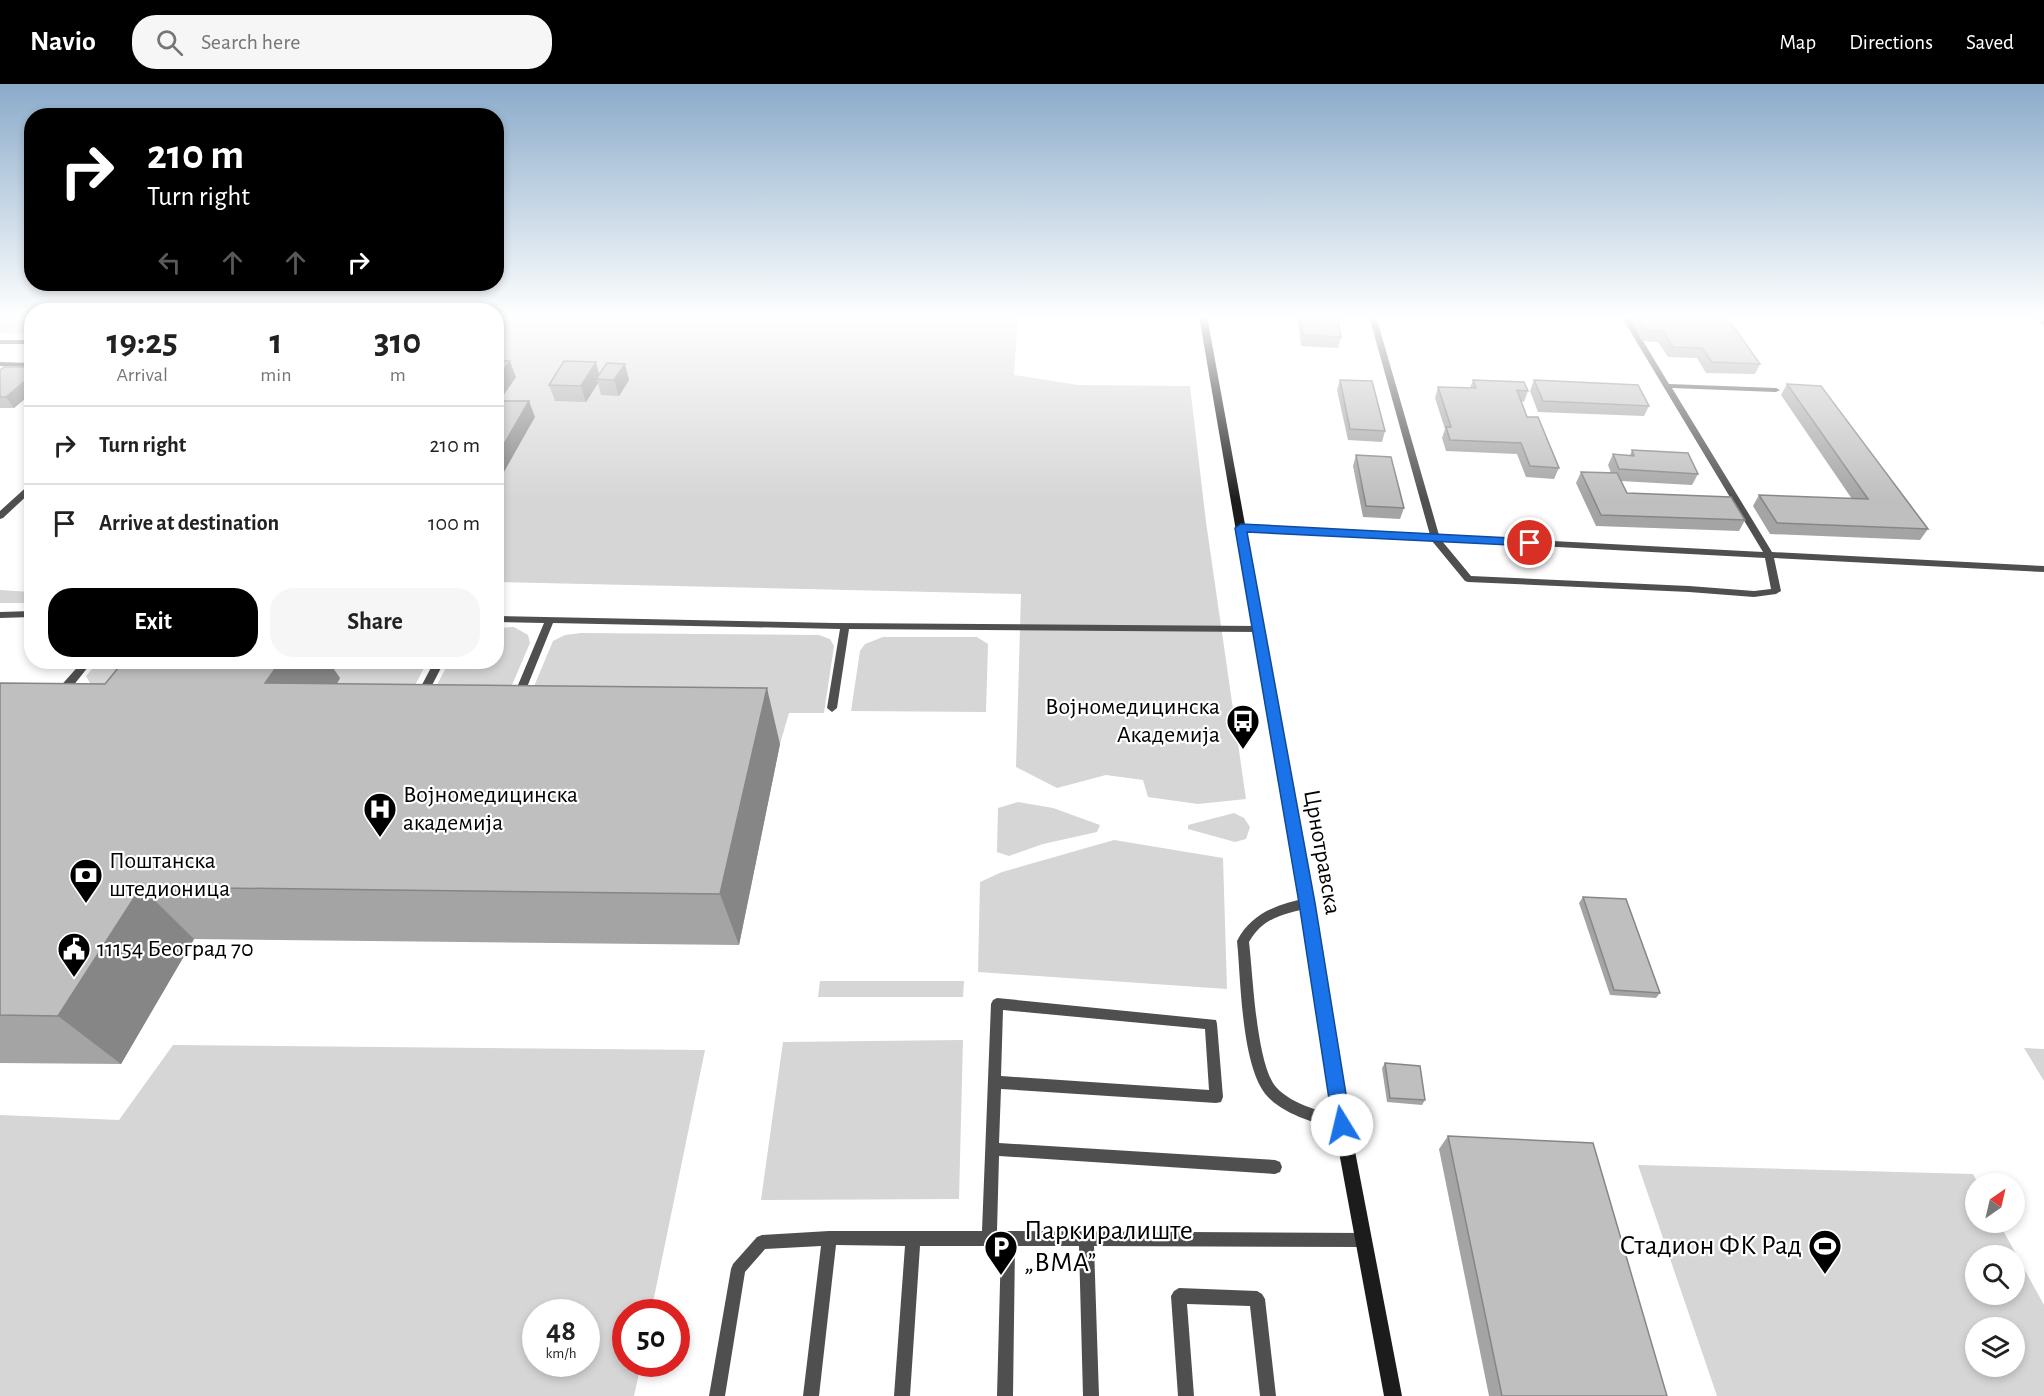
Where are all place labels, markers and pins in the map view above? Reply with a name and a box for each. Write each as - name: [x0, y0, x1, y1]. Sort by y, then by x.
- pin: [1504, 517, 1555, 568]
- place label: Војномедицинска Академија: [1045, 695, 1220, 747]
- bus stop icon: Војномедицинска Академија: [1225, 703, 1261, 750]
- place label: Војномедицинска академија: [403, 783, 578, 835]
- hospital icon: Војномедицинска академија: [362, 791, 398, 838]
- place label: Поштанска штедионица: [109, 849, 230, 901]
- bank icon: Поштанска штедионица: [68, 857, 104, 904]
- public building icon: 11154 Београд 70: [56, 931, 92, 978]
- place label: 11154 Београд 70: [97, 937, 254, 961]
- place label: Паркиралиште „ВМА”: [1024, 1217, 1193, 1277]
- sports icon: Стадион ФК Рад: [1807, 1228, 1843, 1275]
- parking icon: Паркиралиште „ВМА”: [983, 1229, 1019, 1276]
- place label: Стадион ФК Рад: [1619, 1232, 1802, 1260]

